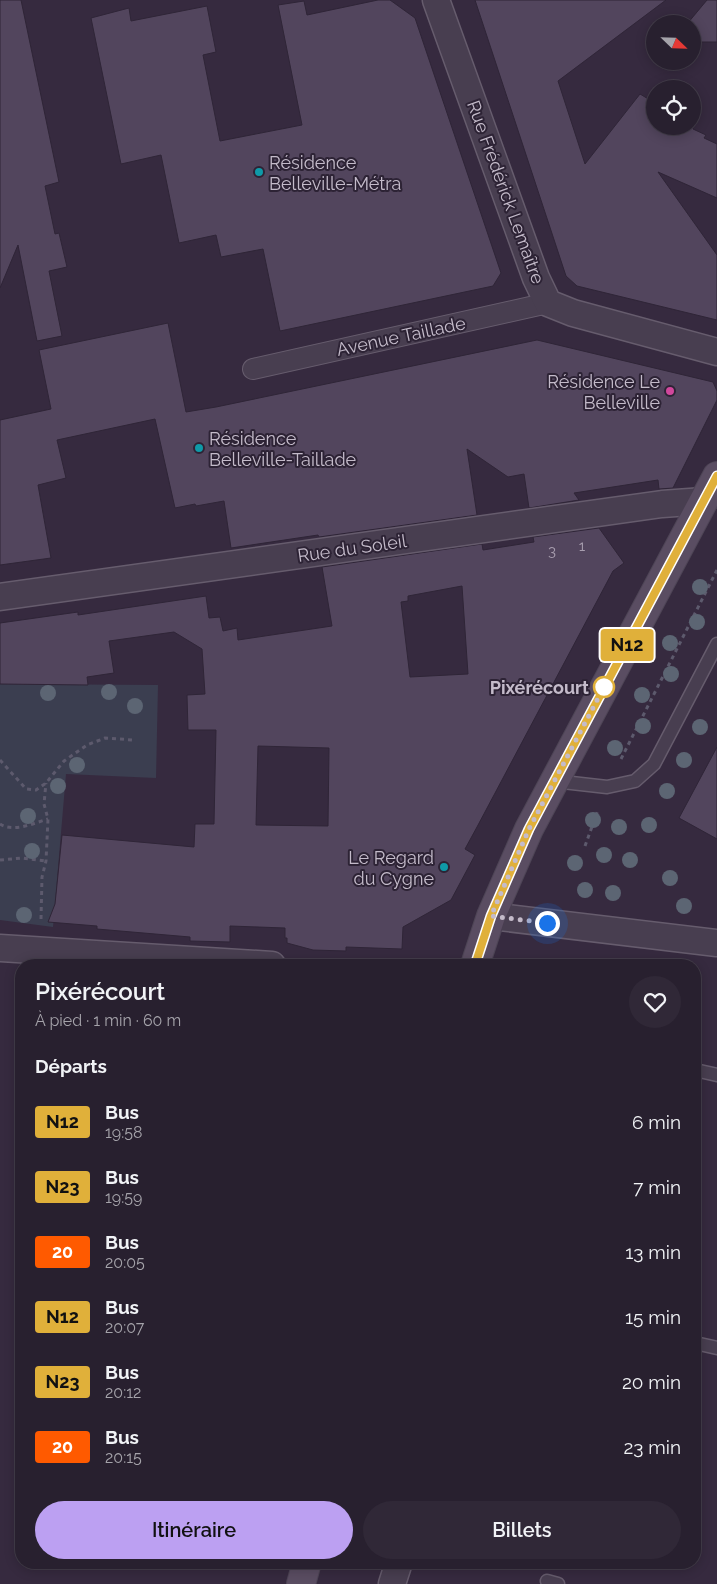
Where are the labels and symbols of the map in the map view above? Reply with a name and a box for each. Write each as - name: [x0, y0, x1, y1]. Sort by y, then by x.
- north arrow: [646, 15, 701, 70]
- street label: Rue Frédérick Lemaître: [463, 97, 549, 287]
- place label: Résidence Belleville-Métra: [269, 152, 401, 194]
- marker: Résidence Belleville-Métra: [253, 166, 265, 178]
- street label: Avenue Taillade: [335, 312, 468, 360]
- place label: Résidence Le Belleville: [547, 371, 660, 413]
- marker: Résidence Le Belleville: [664, 385, 676, 397]
- place label: Résidence Belleville-Taillade: [209, 428, 357, 470]
- marker: Résidence Belleville-Taillade: [193, 442, 205, 454]
- street label: Rue du Soleil: [296, 530, 408, 566]
- house number: 1: [579, 537, 586, 555]
- house number: 3: [548, 542, 556, 560]
- line badge: N12: [598, 629, 656, 661]
- marker: Pixérécourt: [593, 676, 615, 698]
- place label: Pixérécourt: [490, 677, 589, 698]
- place label: Le Regard du Cygne: [348, 847, 434, 889]
- marker: Le Regard du Cygne: [438, 861, 450, 873]
- your location: [535, 911, 560, 936]

